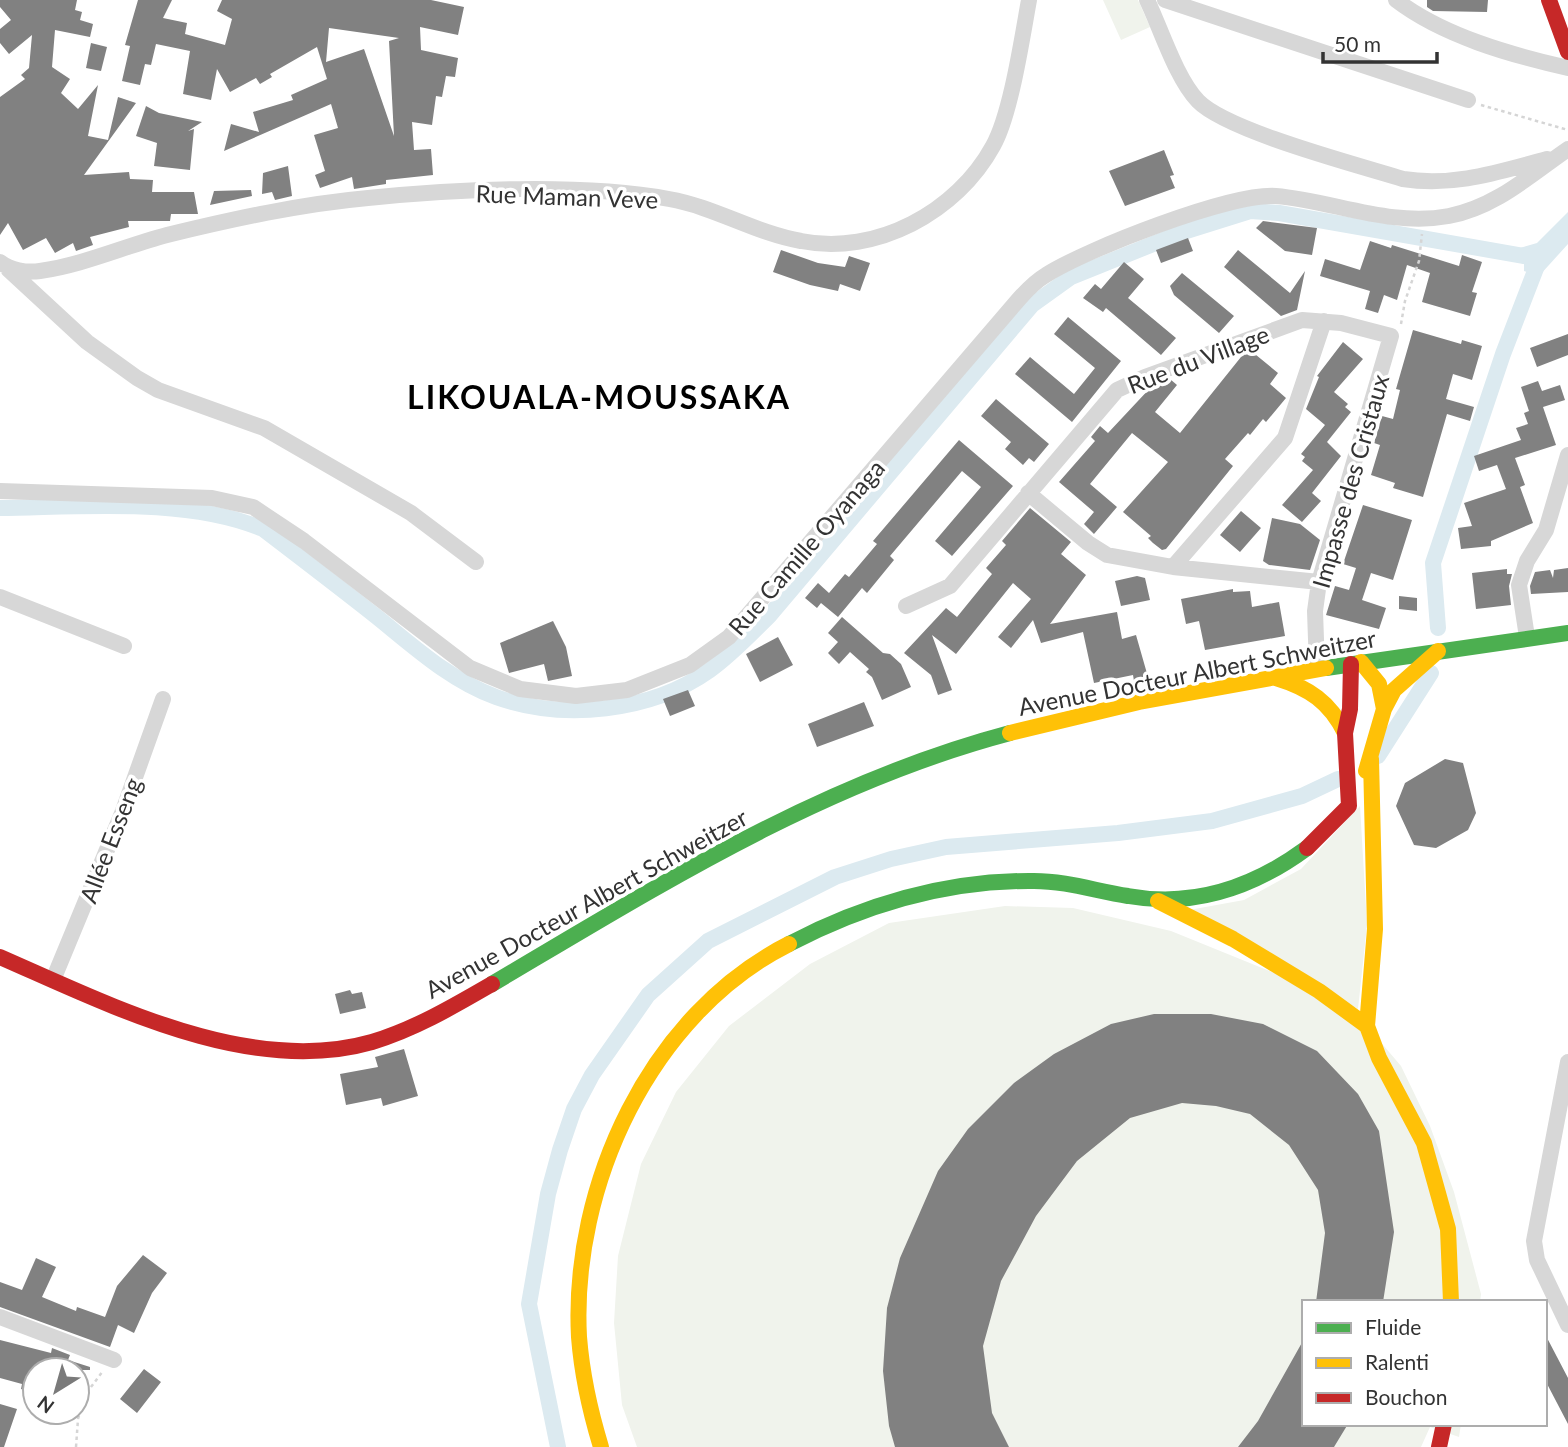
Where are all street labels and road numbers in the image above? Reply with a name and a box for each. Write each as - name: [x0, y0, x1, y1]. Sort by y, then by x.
- street label: Rue Maman Veve: [475, 178, 659, 214]
- street label: Rue du Village: [1123, 319, 1273, 399]
- street label: Impasse des Cristaux: [1306, 371, 1394, 591]
- street label: Rue Camille Oyanaga: [722, 453, 890, 641]
- street label: Avenue Docteur Albert Schweitzer: [1016, 623, 1379, 721]
- street label: Allée Esseng: [73, 773, 147, 907]
- street label: Avenue Docteur Albert Schweitzer: [420, 802, 752, 1004]

